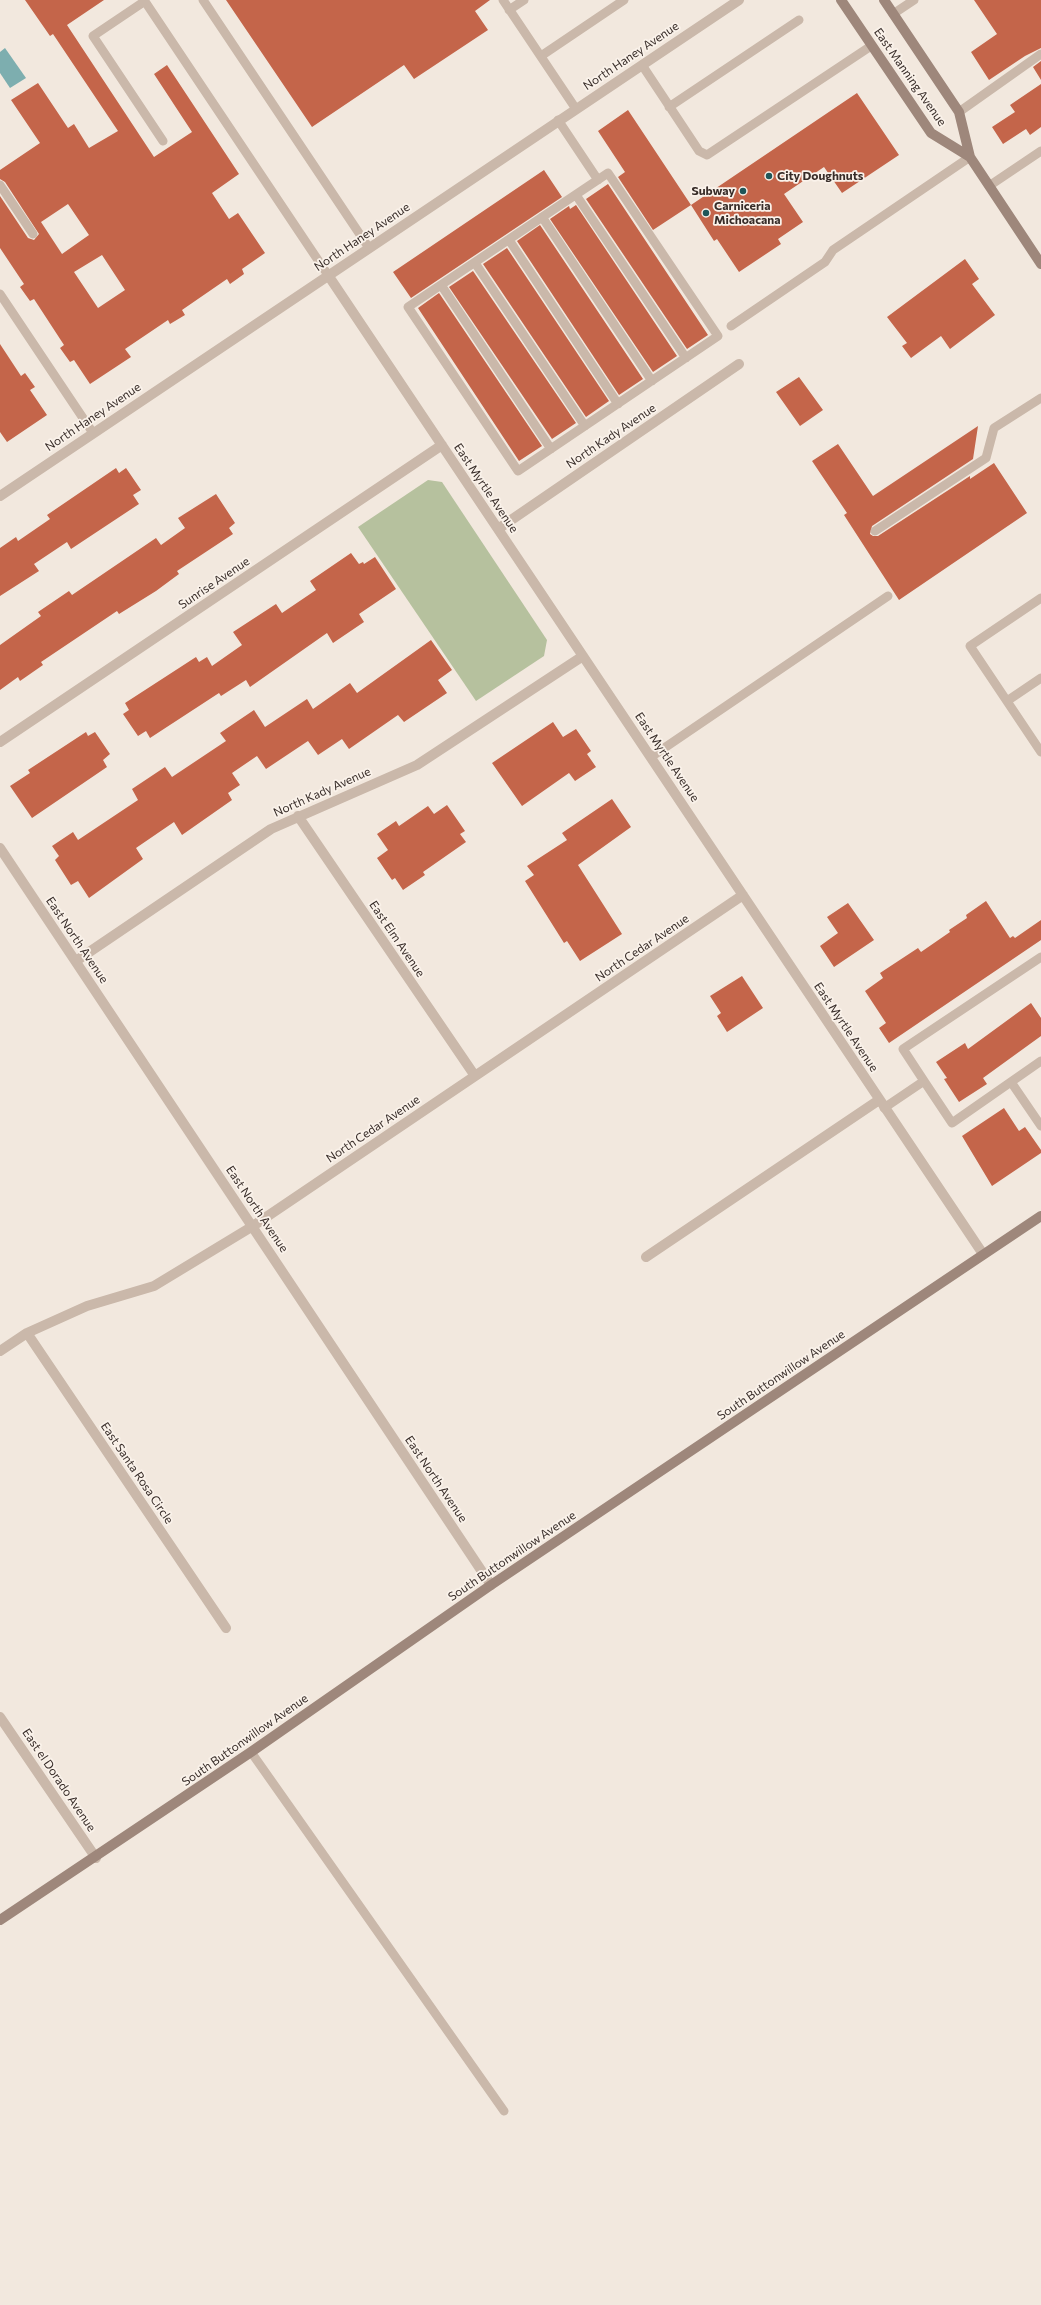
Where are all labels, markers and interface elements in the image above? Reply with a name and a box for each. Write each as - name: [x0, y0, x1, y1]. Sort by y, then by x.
- street label: North Haney Avenue: [581, 19, 681, 93]
- street label: East Manning Avenue: [871, 25, 949, 129]
- place label: City Doughnuts: [777, 169, 863, 183]
- marker: City Doughnuts: [764, 171, 774, 181]
- place label: Subway: [691, 184, 735, 198]
- marker: Subway: [738, 186, 748, 196]
- place label: Carniceria Michoacana: [714, 199, 781, 227]
- street label: North Haney Avenue: [312, 200, 412, 274]
- marker: Carniceria Michoacana: [701, 208, 711, 218]
- street label: North Haney Avenue: [43, 380, 143, 454]
- street label: North Kady Avenue: [564, 401, 658, 471]
- street label: East Myrtle Avenue: [451, 441, 521, 535]
- street label: Sunrise Avenue: [176, 554, 252, 612]
- street label: East Myrtle Avenue: [632, 710, 702, 804]
- street label: North Kady Avenue: [271, 764, 373, 820]
- street label: East North Avenue: [43, 894, 111, 986]
- street label: East Elm Avenue: [366, 898, 428, 980]
- street label: North Cedar Avenue: [592, 911, 692, 985]
- street label: East Myrtle Avenue: [811, 980, 881, 1074]
- street label: North Cedar Avenue: [323, 1092, 423, 1166]
- street label: East North Avenue: [223, 1163, 291, 1255]
- street label: South Buttonwillow Avenue: [714, 1327, 848, 1423]
- street label: East Santa Rosa Circle: [98, 1419, 176, 1527]
- street label: East North Avenue: [402, 1433, 470, 1525]
- street label: South Buttonwillow Avenue: [445, 1508, 579, 1604]
- street label: South Buttonwillow Avenue: [179, 1691, 311, 1789]
- street label: East el Dorado Avenue: [19, 1726, 99, 1834]

